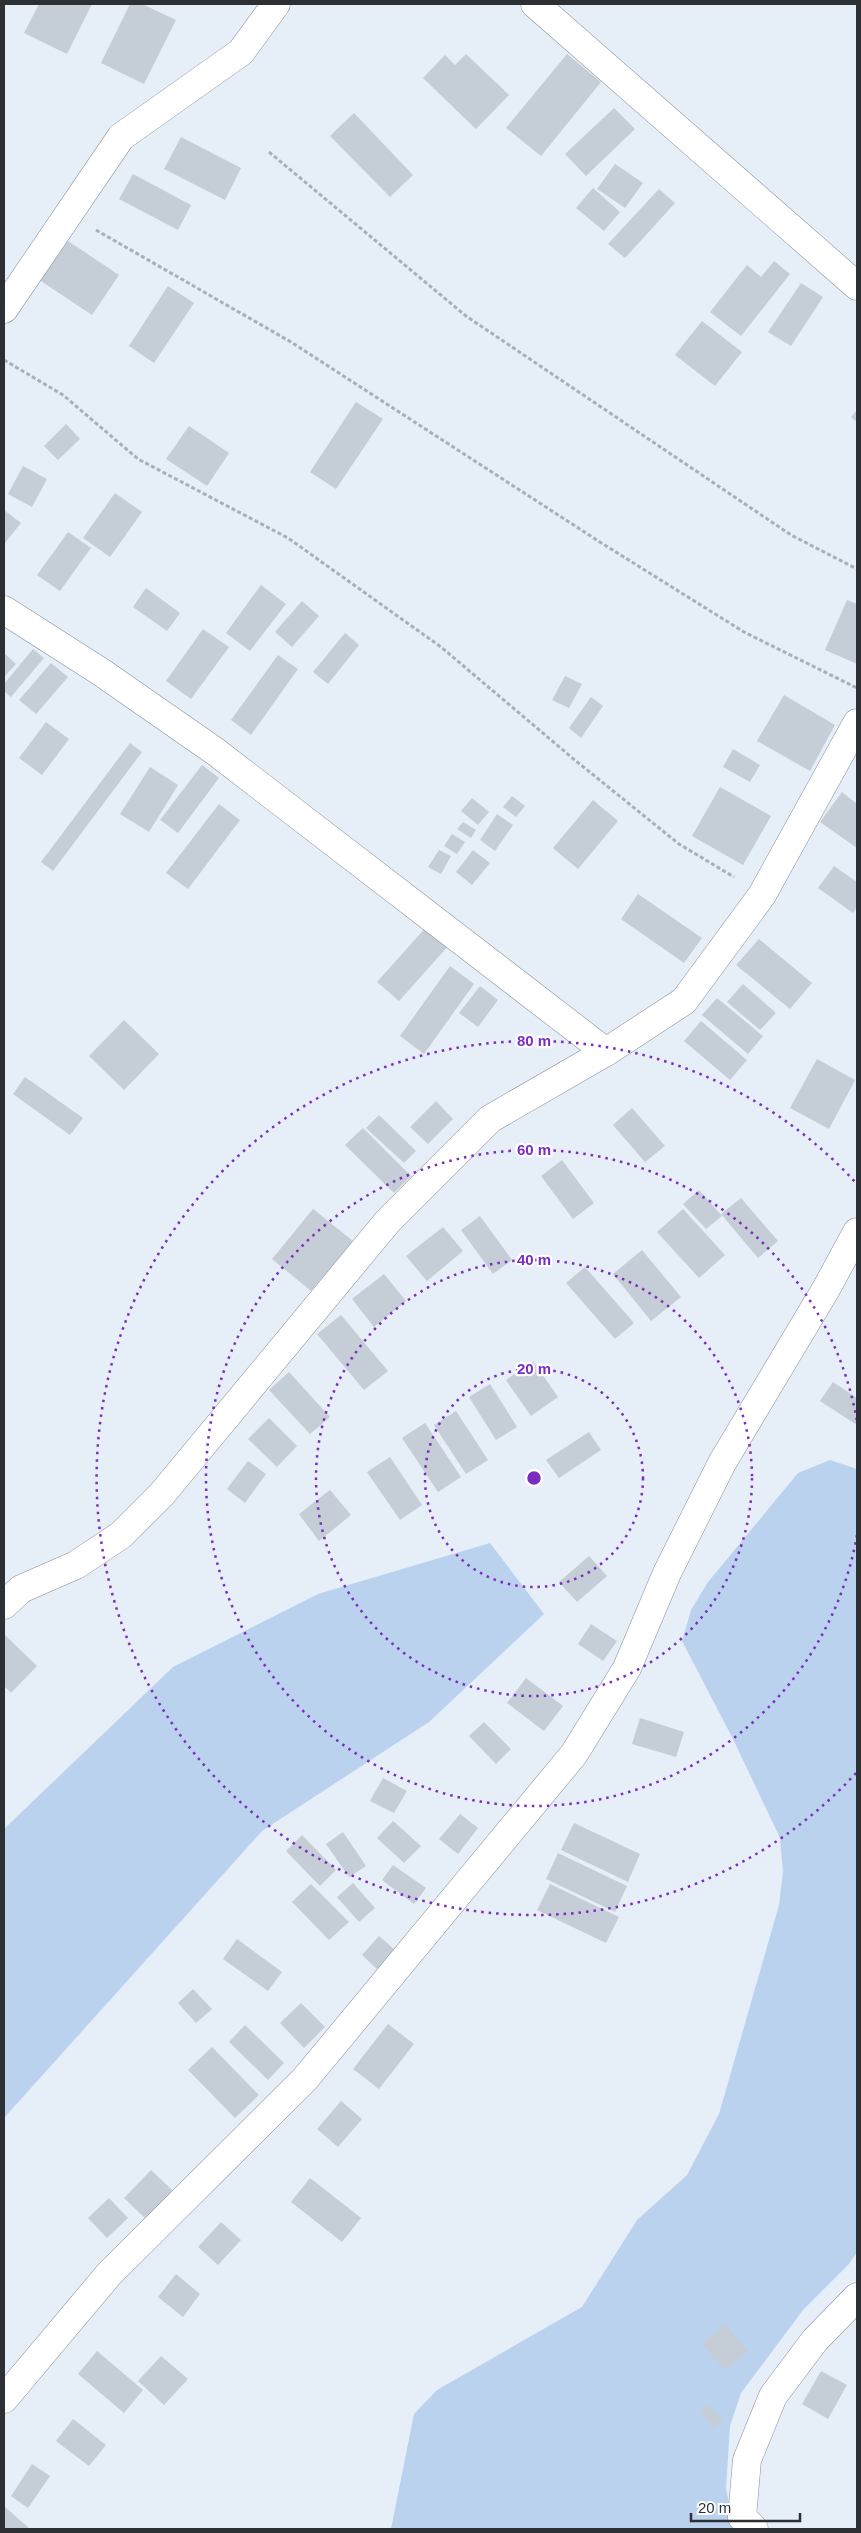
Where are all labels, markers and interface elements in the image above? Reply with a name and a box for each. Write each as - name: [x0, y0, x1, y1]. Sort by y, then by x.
- text: 80 m: [517, 1032, 551, 1049]
- text: 60 m: [517, 1141, 551, 1158]
- text: 40 m: [517, 1251, 551, 1268]
- text: 20 m: [517, 1360, 551, 1377]
- centre of rings: [525, 1469, 543, 1487]
- scale bar: [691, 2490, 800, 2522]
- text: 20 m: [698, 2499, 731, 2516]

